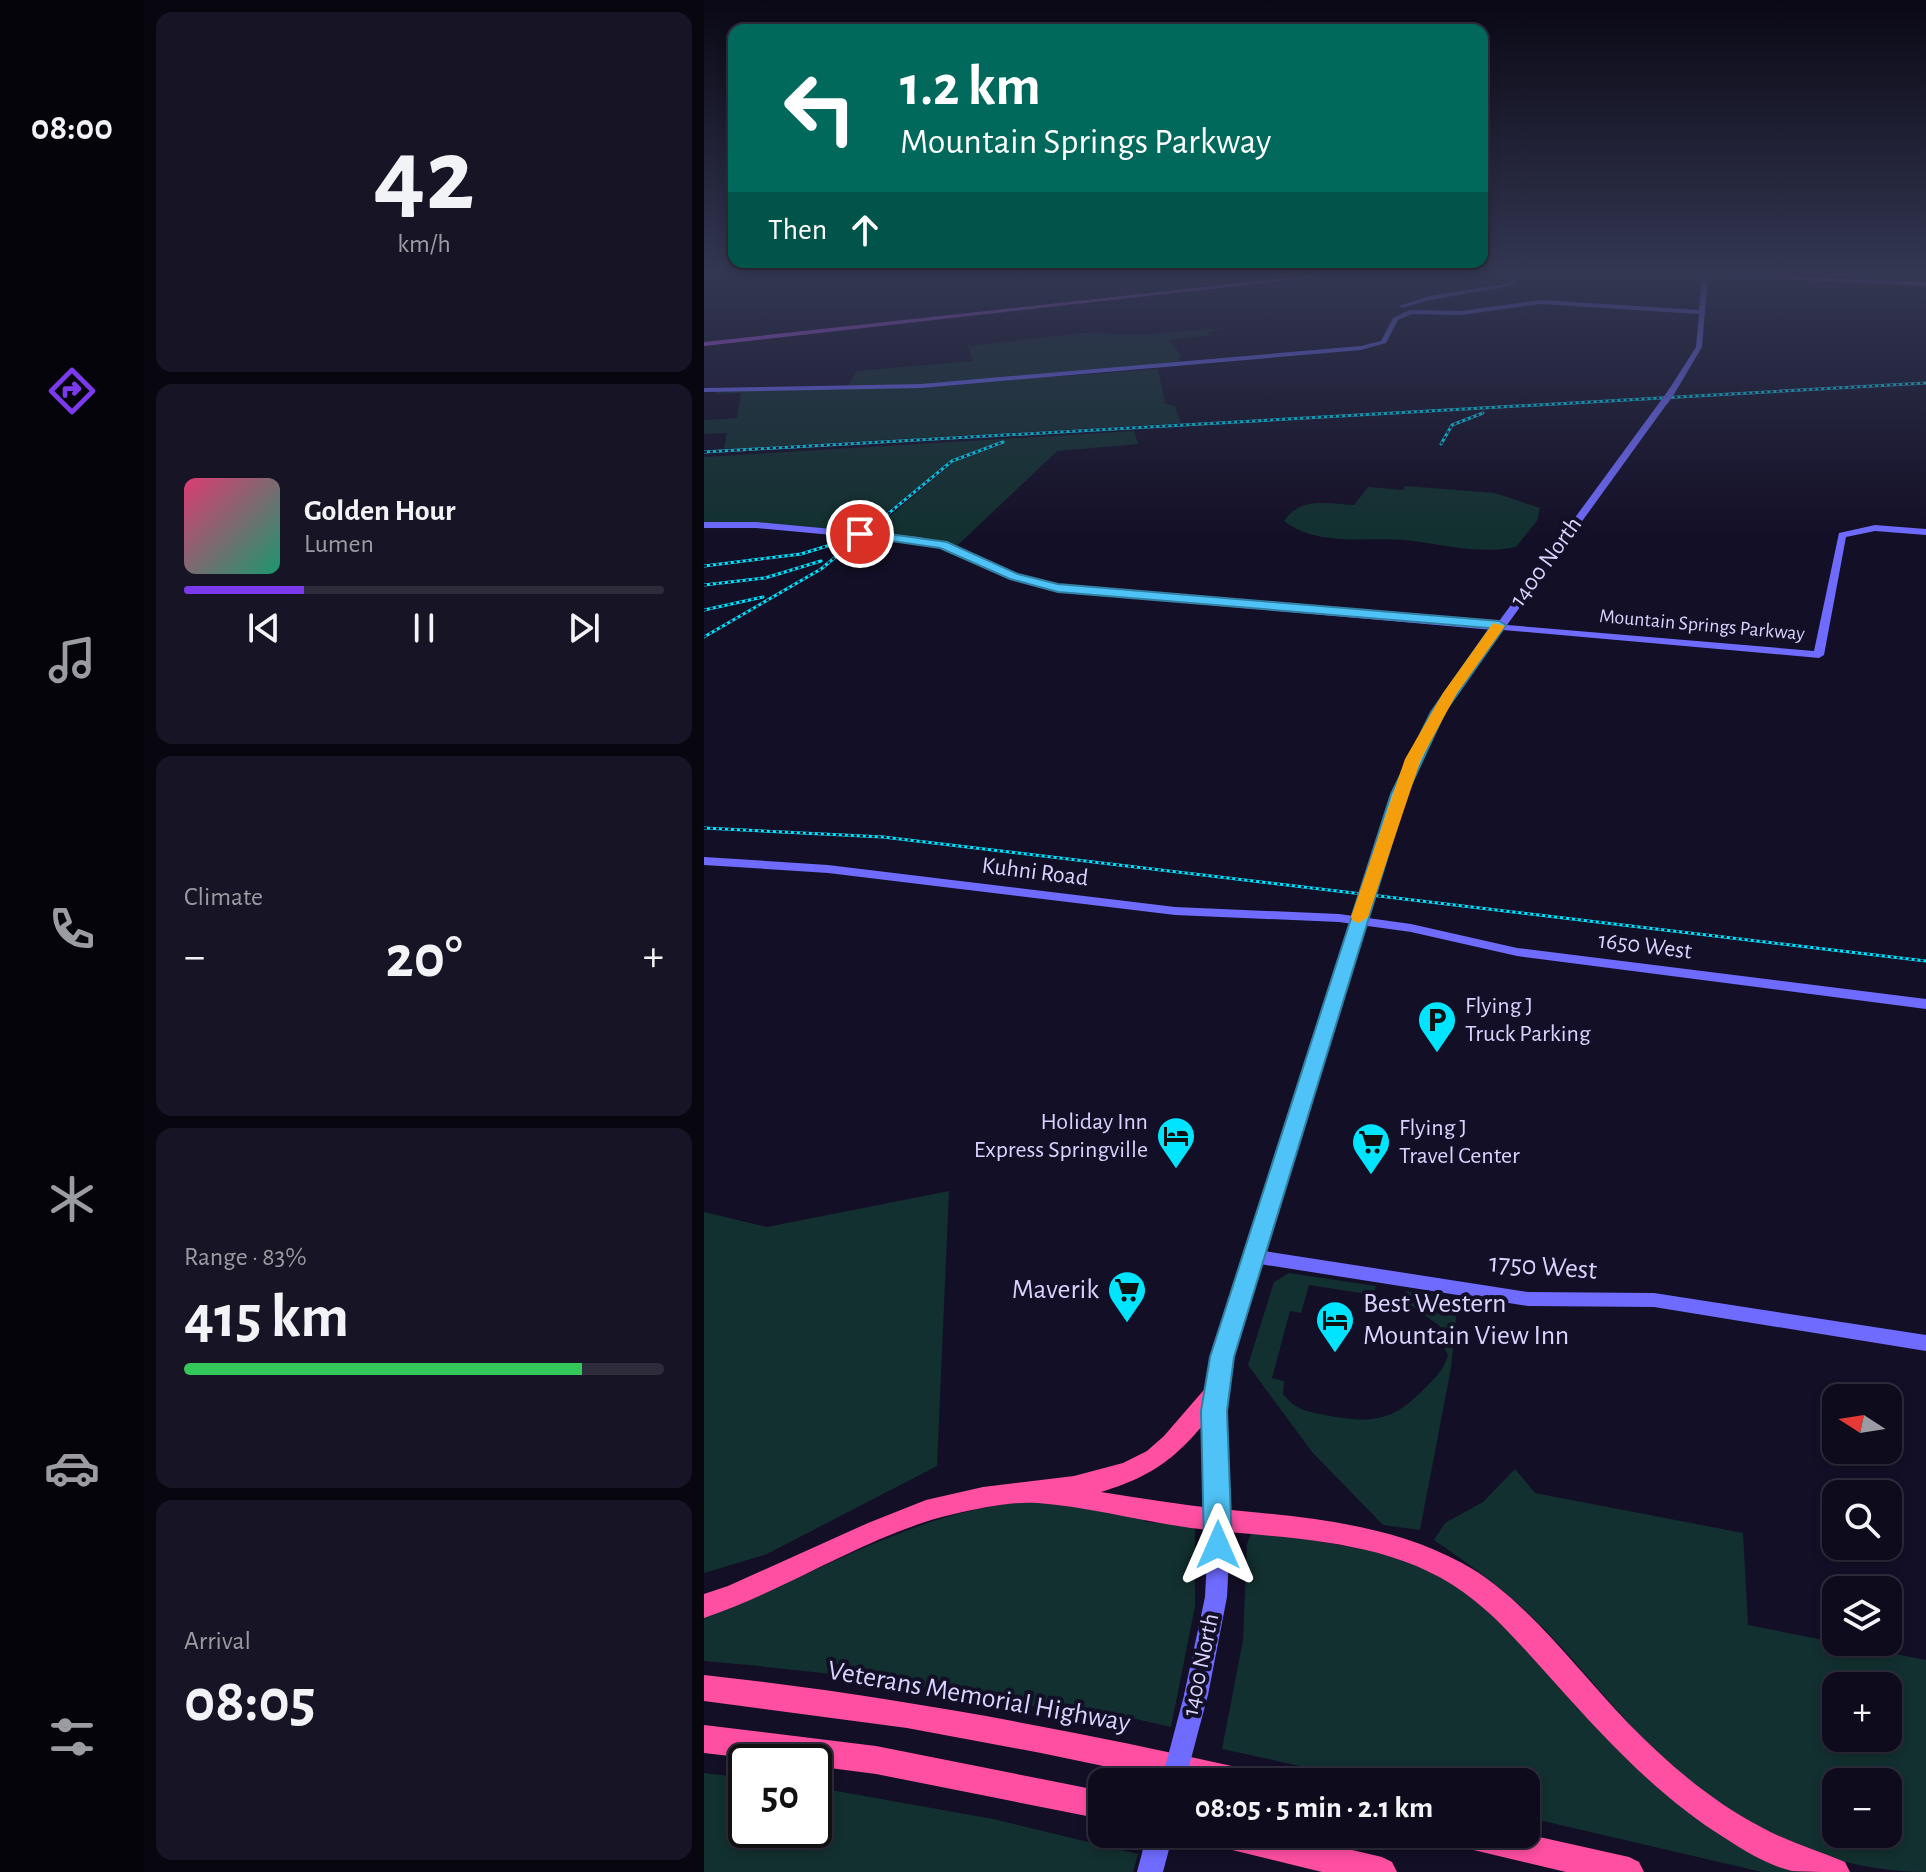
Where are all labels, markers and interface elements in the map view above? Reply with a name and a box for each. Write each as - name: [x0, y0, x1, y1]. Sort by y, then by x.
- icon: left: [768, 56, 872, 160]
- text: 1.2 km: [900, 59, 1041, 115]
- text: 08:00: [31, 110, 113, 146]
- text: Mountain Springs Parkway: [900, 124, 1271, 160]
- text: 42: [373, 125, 475, 229]
- icon: ahead: [843, 208, 887, 252]
- text: Then: [768, 215, 827, 245]
- text: km/h: [397, 231, 451, 257]
- icon: directions: [44, 363, 100, 419]
- text: Golden Hour: [304, 496, 456, 526]
- pin: [826, 500, 894, 568]
- icon: arrive: [838, 512, 882, 556]
- street label: 1400 North: [1506, 513, 1586, 611]
- text: Lumen: [304, 531, 374, 557]
- icon: previous: [242, 606, 286, 650]
- icon: pause: [402, 606, 446, 650]
- icon: next: [562, 606, 606, 650]
- street label: Mountain Springs Parkway: [1598, 606, 1806, 644]
- icon: music: [44, 632, 100, 688]
- street label: Kuhni Road: [980, 854, 1090, 890]
- text: Climate: [184, 884, 263, 910]
- icon: phone: [44, 901, 100, 957]
- text: 20°: [385, 928, 463, 988]
- street label: 1650 West: [1597, 928, 1694, 964]
- text: −: [184, 935, 205, 979]
- text: +: [643, 935, 664, 979]
- place label: Flying J Truck Parking: [1465, 994, 1591, 1046]
- parking icon: Flying J Truck Parking: [1416, 999, 1458, 1054]
- place label: Holiday Inn Express Springville: [974, 1110, 1148, 1162]
- hotel icon: Holiday Inn Express Springville: [1155, 1115, 1197, 1170]
- place label: Flying J Travel Center: [1399, 1116, 1520, 1168]
- supermarket icon: Flying J Travel Center: [1350, 1121, 1392, 1176]
- icon: climate: [44, 1171, 100, 1227]
- text: Range · 83%: [184, 1244, 307, 1270]
- street label: 1750 West: [1488, 1249, 1598, 1285]
- supermarket icon: Maverik: [1106, 1269, 1148, 1324]
- place label: Maverik: [1012, 1276, 1099, 1304]
- text: 415 km: [184, 1288, 349, 1348]
- place label: Best Western Mountain View Inn: [1363, 1290, 1569, 1350]
- hotel icon: Best Western Mountain View Inn: [1314, 1299, 1356, 1354]
- north arrow: [1822, 1384, 1902, 1464]
- map controls: [1822, 1384, 1902, 1848]
- icon: car: [44, 1440, 100, 1496]
- button: search: [1822, 1480, 1902, 1560]
- position arrow: [1176, 1503, 1260, 1587]
- button: layers: [1822, 1576, 1902, 1656]
- street label: 1400 North: [1178, 1611, 1224, 1719]
- text: Arrival: [184, 1628, 251, 1654]
- street label: Veterans Memorial Highway: [825, 1657, 1133, 1737]
- text: 08:05: [184, 1672, 316, 1732]
- button: +: [1822, 1672, 1902, 1752]
- icon: filters: [44, 1709, 100, 1765]
- speed limit sign: 50: [728, 1744, 832, 1848]
- button: −: [1822, 1768, 1902, 1848]
- text: 08:05 · 5 min · 2.1 km: [1195, 1793, 1433, 1823]

